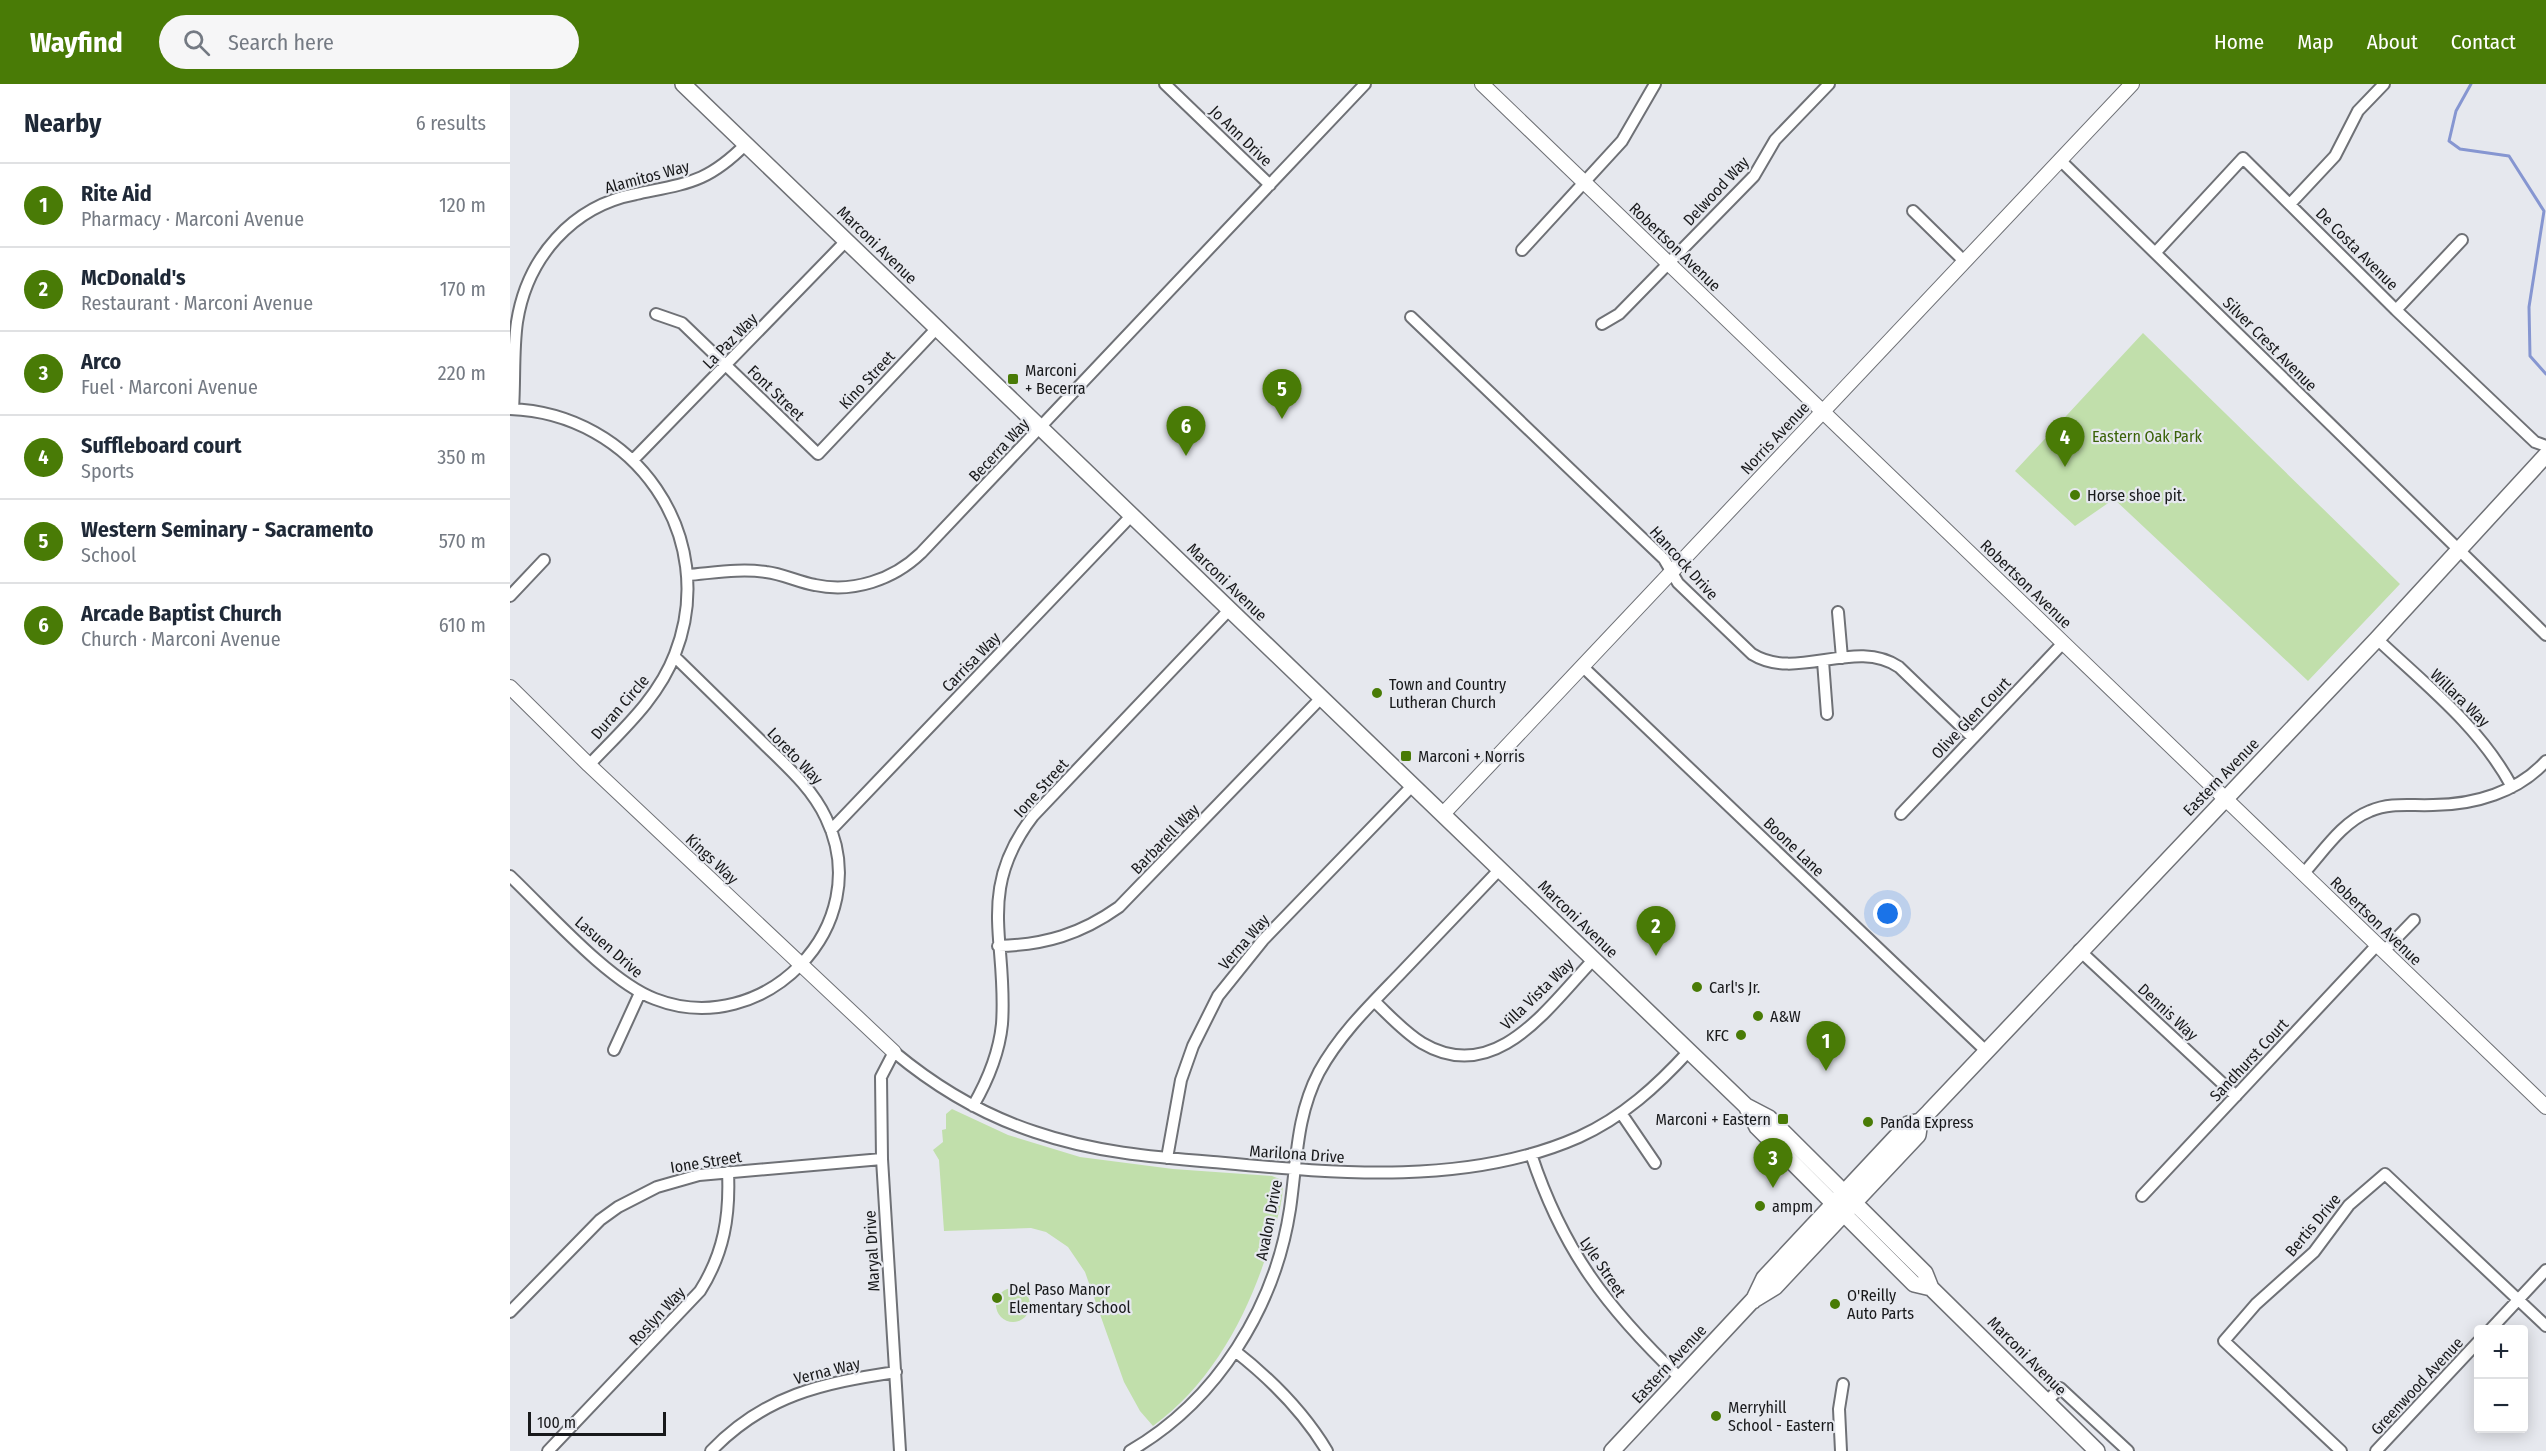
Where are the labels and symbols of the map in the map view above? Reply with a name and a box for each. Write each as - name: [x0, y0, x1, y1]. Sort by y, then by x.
- street label: Jo Ann Drive: [1206, 102, 1276, 170]
- street label: Delwood Way: [1679, 152, 1753, 229]
- street label: Alamitos Way: [603, 156, 692, 197]
- street label: Robertson Avenue: [1625, 199, 1725, 295]
- street label: Marconi Avenue: [833, 202, 921, 288]
- street label: De Costa Avenue: [2312, 204, 2402, 294]
- street label: Silver Crest Avenue: [2219, 293, 2321, 395]
- street label: La Paz Way: [699, 309, 762, 373]
- street label: Kino Street: [835, 346, 899, 413]
- street label: Font Street: [744, 361, 809, 425]
- place label: Marconi + Becerra: [1025, 361, 1086, 398]
- pin: 5: [1262, 370, 1302, 419]
- marker: Marconi + Becerra: [1006, 372, 1020, 386]
- street label: Norris Avenue: [1737, 398, 1813, 478]
- pin: 6: [1166, 406, 1206, 456]
- street label: Becerra Way: [965, 414, 1034, 486]
- pin: 4: [2046, 418, 2084, 467]
- park label: Eastern Oak Park: [2092, 427, 2202, 446]
- place label: Horse shoe pit.: [2087, 486, 2186, 505]
- marker: Horse shoe pit.: [2068, 488, 2082, 502]
- street label: Hancock Drive: [1646, 522, 1722, 604]
- street label: Robertson Avenue: [1976, 536, 2076, 632]
- street label: Marconi Avenue: [1183, 539, 1271, 625]
- street label: Carrisa Way: [938, 628, 1005, 696]
- street label: Willara Way: [2426, 665, 2494, 732]
- street label: Duran Circle: [587, 671, 653, 743]
- street label: Olive Glen Court: [1927, 673, 2015, 763]
- place label: Town and Country Lutheran Church: [1389, 675, 1507, 712]
- marker: Town and Country Lutheran Church: [1370, 686, 1384, 700]
- street label: Loreto Way: [763, 724, 827, 789]
- street label: Eastern Avenue: [2179, 734, 2263, 820]
- place label: Marconi + Norris: [1418, 747, 1525, 766]
- marker: Marconi + Norris: [1399, 749, 1413, 763]
- street label: Ione Street: [1010, 754, 1073, 821]
- street label: Barbarell Way: [1127, 799, 1204, 878]
- street label: Boone Lane: [1760, 813, 1828, 881]
- street label: Kings Way: [682, 830, 743, 889]
- street label: Robertson Avenue: [2326, 873, 2426, 969]
- street label: Marconi Avenue: [1534, 876, 1622, 962]
- your location: [1873, 899, 1902, 928]
- pin: 2: [1636, 906, 1676, 956]
- street label: Verna Way: [1215, 910, 1274, 974]
- street label: Lasuen Drive: [571, 912, 647, 982]
- street label: Villa Vista Way: [1497, 954, 1578, 1034]
- place label: Carl's Jr.: [1709, 978, 1760, 997]
- street label: Dennis Way: [2134, 979, 2203, 1045]
- marker: Carl's Jr.: [1690, 980, 1704, 994]
- place label: A&W: [1770, 1007, 1801, 1026]
- marker: A&W: [1751, 1009, 1765, 1023]
- street label: Sandhurst Court: [2206, 1014, 2293, 1105]
- pin: 1: [1806, 1022, 1846, 1071]
- place label: KFC: [1706, 1026, 1729, 1045]
- marker: KFC: [1734, 1028, 1748, 1042]
- place label: Marconi + Eastern: [1656, 1110, 1771, 1129]
- marker: Marconi + Eastern: [1776, 1112, 1790, 1126]
- place label: Panda Express: [1880, 1113, 1974, 1132]
- marker: Panda Express: [1861, 1115, 1875, 1129]
- pin: 3: [1754, 1138, 1792, 1188]
- street label: Marilona Drive: [1249, 1141, 1345, 1167]
- street label: Ione Street: [669, 1147, 744, 1177]
- street label: Avalon Drive: [1252, 1178, 1286, 1262]
- street label: Bertis Drive: [2281, 1190, 2345, 1260]
- place label: ampm: [1772, 1197, 1813, 1216]
- marker: ampm: [1753, 1199, 1767, 1213]
- street label: Maryal Drive: [860, 1210, 884, 1292]
- street label: Lyle Street: [1576, 1233, 1630, 1301]
- place label: Del Paso Manor Elementary School: [1009, 1280, 1131, 1317]
- street label: Roslyn Way: [625, 1282, 690, 1349]
- place label: O'Reilly Auto Parts: [1847, 1286, 1914, 1323]
- marker: Del Paso Manor Elementary School: [990, 1291, 1004, 1305]
- marker: O'Reilly Auto Parts: [1828, 1297, 1842, 1311]
- street label: Marconi Avenue: [1984, 1313, 2070, 1399]
- street label: Eastern Avenue: [1628, 1321, 1710, 1407]
- street label: Greenwood Avenue: [2367, 1333, 2467, 1439]
- street label: Verna Way: [792, 1353, 863, 1388]
- place label: Merryhill School - Eastern: [1728, 1398, 1834, 1435]
- scale bar: [528, 1409, 666, 1436]
- marker: Merryhill School - Eastern: [1709, 1409, 1723, 1423]

